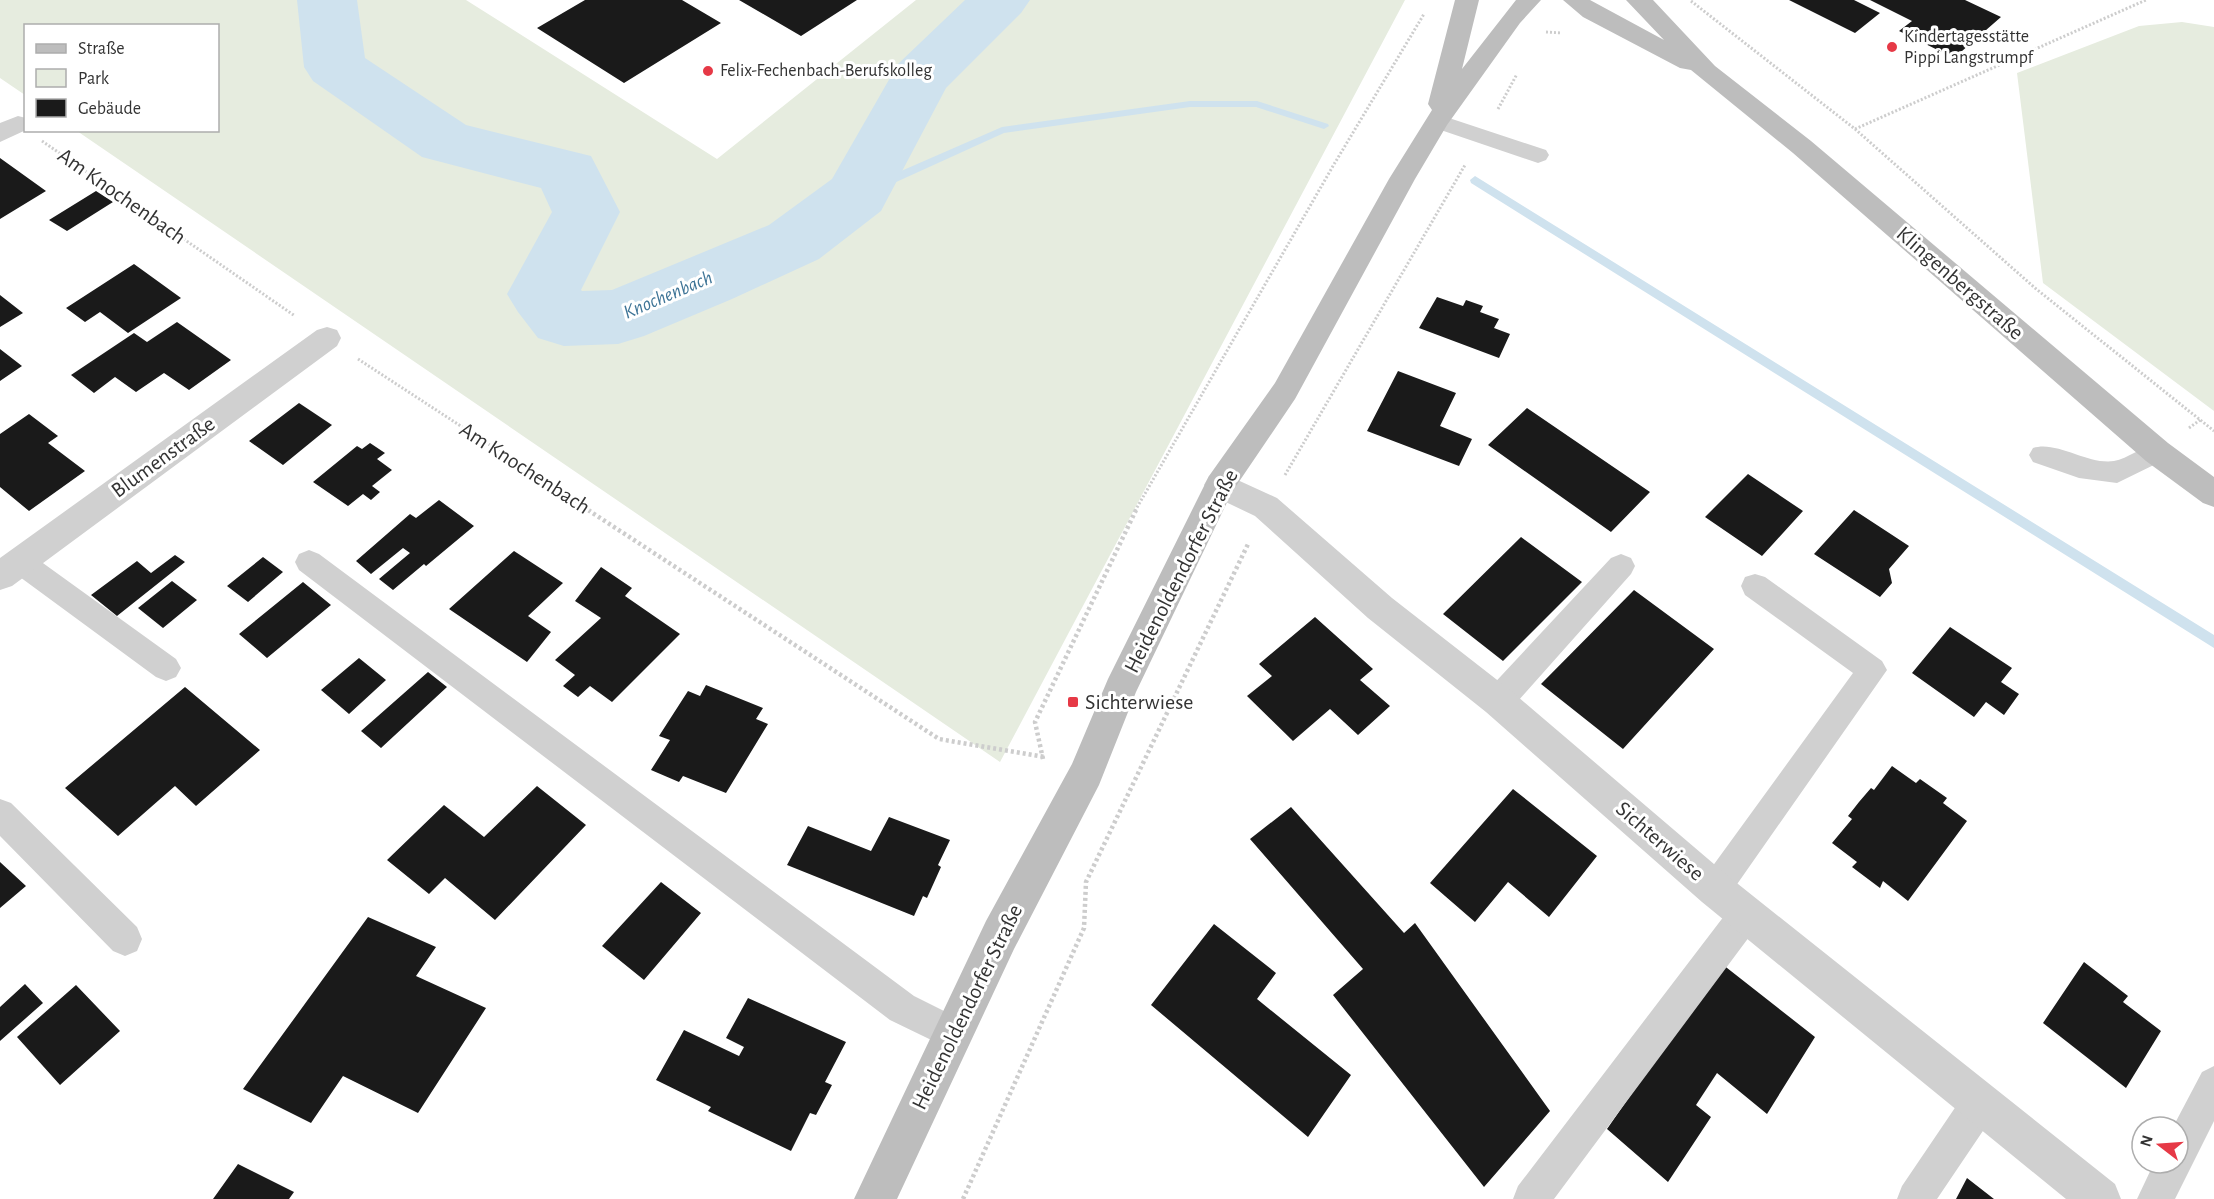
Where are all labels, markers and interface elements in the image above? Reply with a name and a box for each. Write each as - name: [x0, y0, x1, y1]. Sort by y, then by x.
- legend: [24, 24, 219, 132]
- place label: Kindertagesstätte Pippi Langstrumpf: [1904, 28, 2034, 67]
- text: Straße: [78, 40, 124, 58]
- marker: Kindertagesstätte Pippi Langstrumpf: [1885, 40, 1899, 54]
- place label: Felix-Fechenbach-Berufskolleg: [720, 62, 932, 80]
- marker: Felix-Fechenbach-Berufskolleg: [701, 64, 715, 78]
- text: Park: [78, 70, 110, 88]
- text: Gebäude: [78, 100, 141, 118]
- street label: Am Knochenbach: [54, 144, 190, 248]
- street label: Klingenbergstraße: [1892, 222, 2028, 344]
- water label: Knochenbach: [621, 267, 715, 323]
- street label: Blumenstraße: [107, 412, 219, 502]
- street label: Am Knochenbach: [456, 418, 594, 518]
- street label: Heidenoldendorfer Straße: [1120, 466, 1242, 676]
- place label: Sichterwiese: [1085, 691, 1193, 713]
- marker: Sichterwiese: [1066, 695, 1080, 709]
- street label: Sichterwiese: [1612, 797, 1708, 885]
- street label: Heidenoldendorfer Straße: [908, 901, 1026, 1113]
- north arrow: [2130, 1115, 2190, 1175]
- text: N: [2137, 1133, 2156, 1149]

